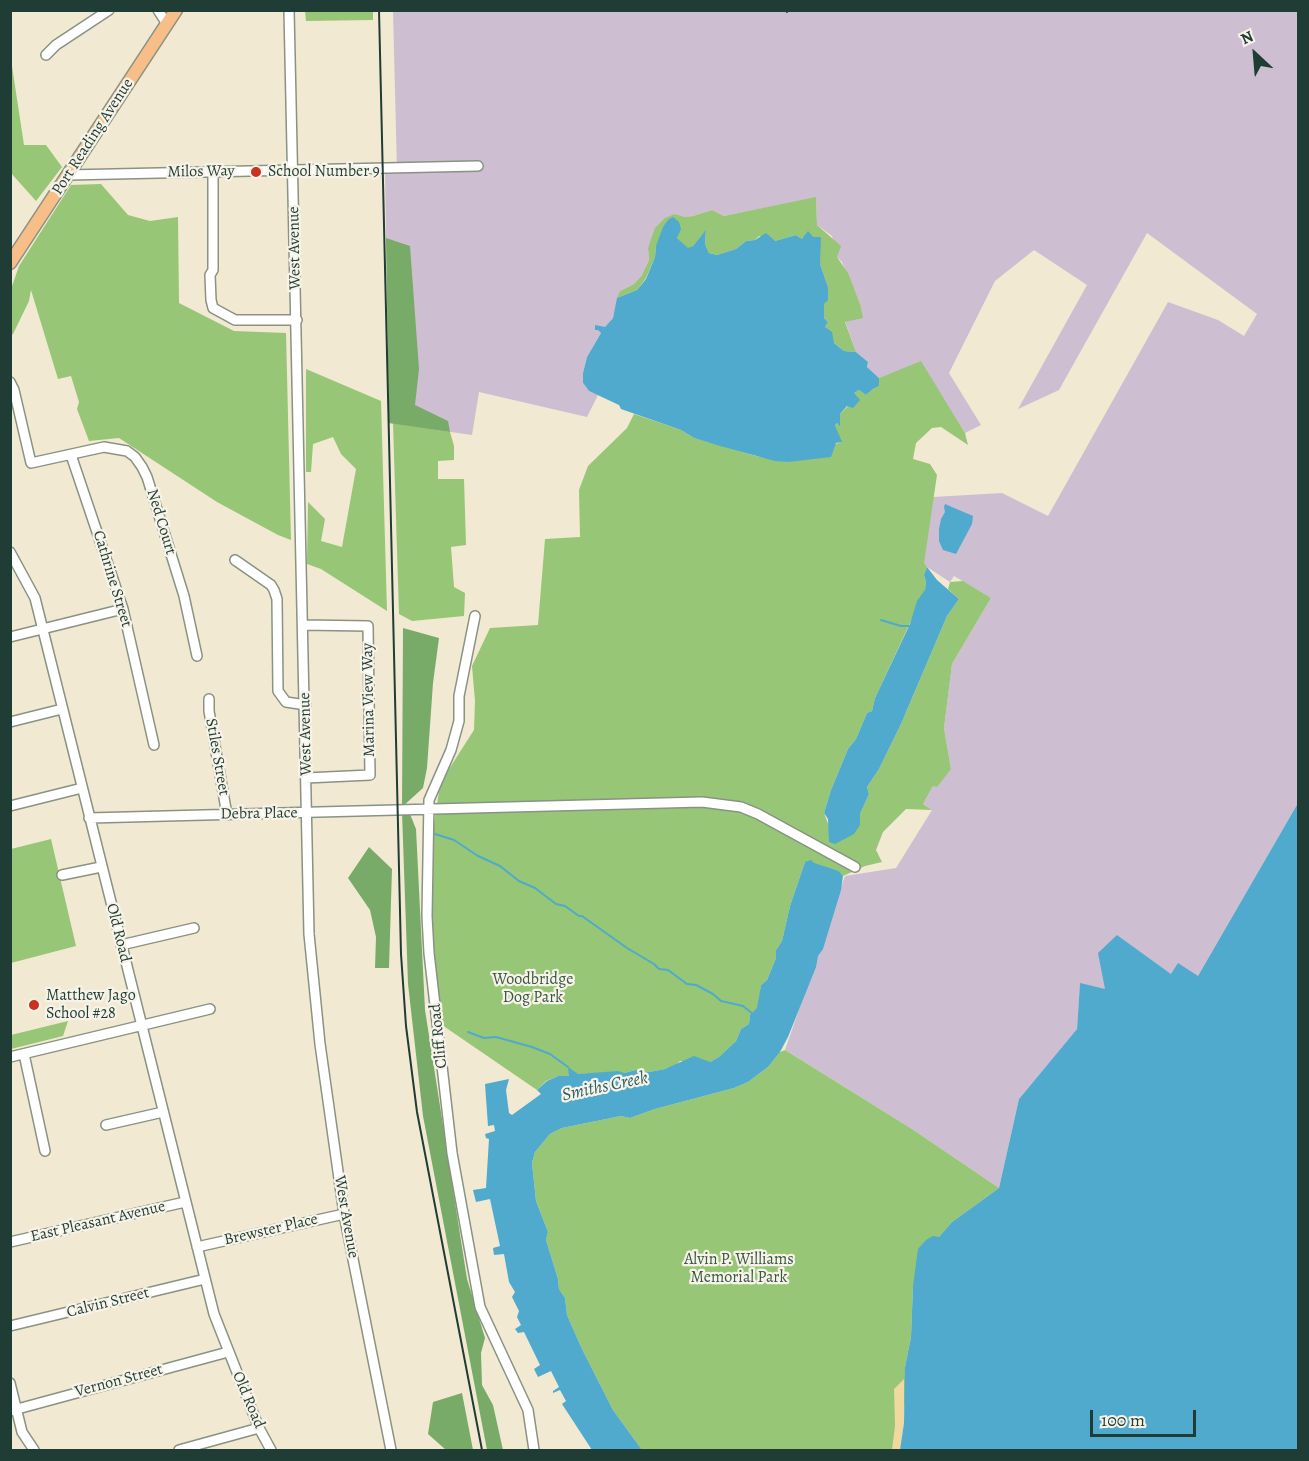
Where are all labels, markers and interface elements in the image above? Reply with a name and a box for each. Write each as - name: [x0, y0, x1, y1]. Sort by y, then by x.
- north arrow: [1225, 24, 1285, 84]
- text: N: [1237, 25, 1257, 50]
- street label: Port Reading Avenue: [48, 75, 138, 199]
- street label: Milos Way: [167, 162, 235, 182]
- place label: School Number 9: [268, 162, 380, 182]
- marker: School Number 9: [249, 165, 263, 179]
- street label: West Avenue: [285, 206, 305, 290]
- street label: Ned Court: [142, 487, 180, 557]
- street label: Cathrine Street: [88, 528, 136, 630]
- street label: Marina View Way: [358, 643, 380, 757]
- street label: West Avenue: [296, 692, 316, 776]
- street label: Stiles Street: [201, 717, 233, 797]
- street label: Debra Place: [220, 804, 298, 824]
- street label: Old Road: [101, 902, 135, 964]
- park label: Woodbridge Dog Park: [493, 970, 573, 1008]
- place label: Matthew Jago School #28: [46, 986, 136, 1024]
- marker: Matthew Jago School #28: [27, 998, 41, 1012]
- street label: Cliff Road: [426, 1003, 452, 1069]
- water label: Smiths Creek: [560, 1067, 650, 1107]
- street label: West Avenue: [329, 1174, 363, 1260]
- street label: East Pleasant Avenue: [29, 1197, 167, 1247]
- street label: Brewster Place: [222, 1210, 320, 1250]
- park label: Alvin P. Williams Memorial Park: [684, 1250, 794, 1288]
- street label: Calvin Street: [65, 1283, 151, 1323]
- street label: Vernon Street: [73, 1360, 165, 1402]
- street label: Old Road: [227, 1369, 269, 1431]
- scale bar: [1093, 1398, 1200, 1436]
- text: 100 m: [1101, 1408, 1145, 1432]

